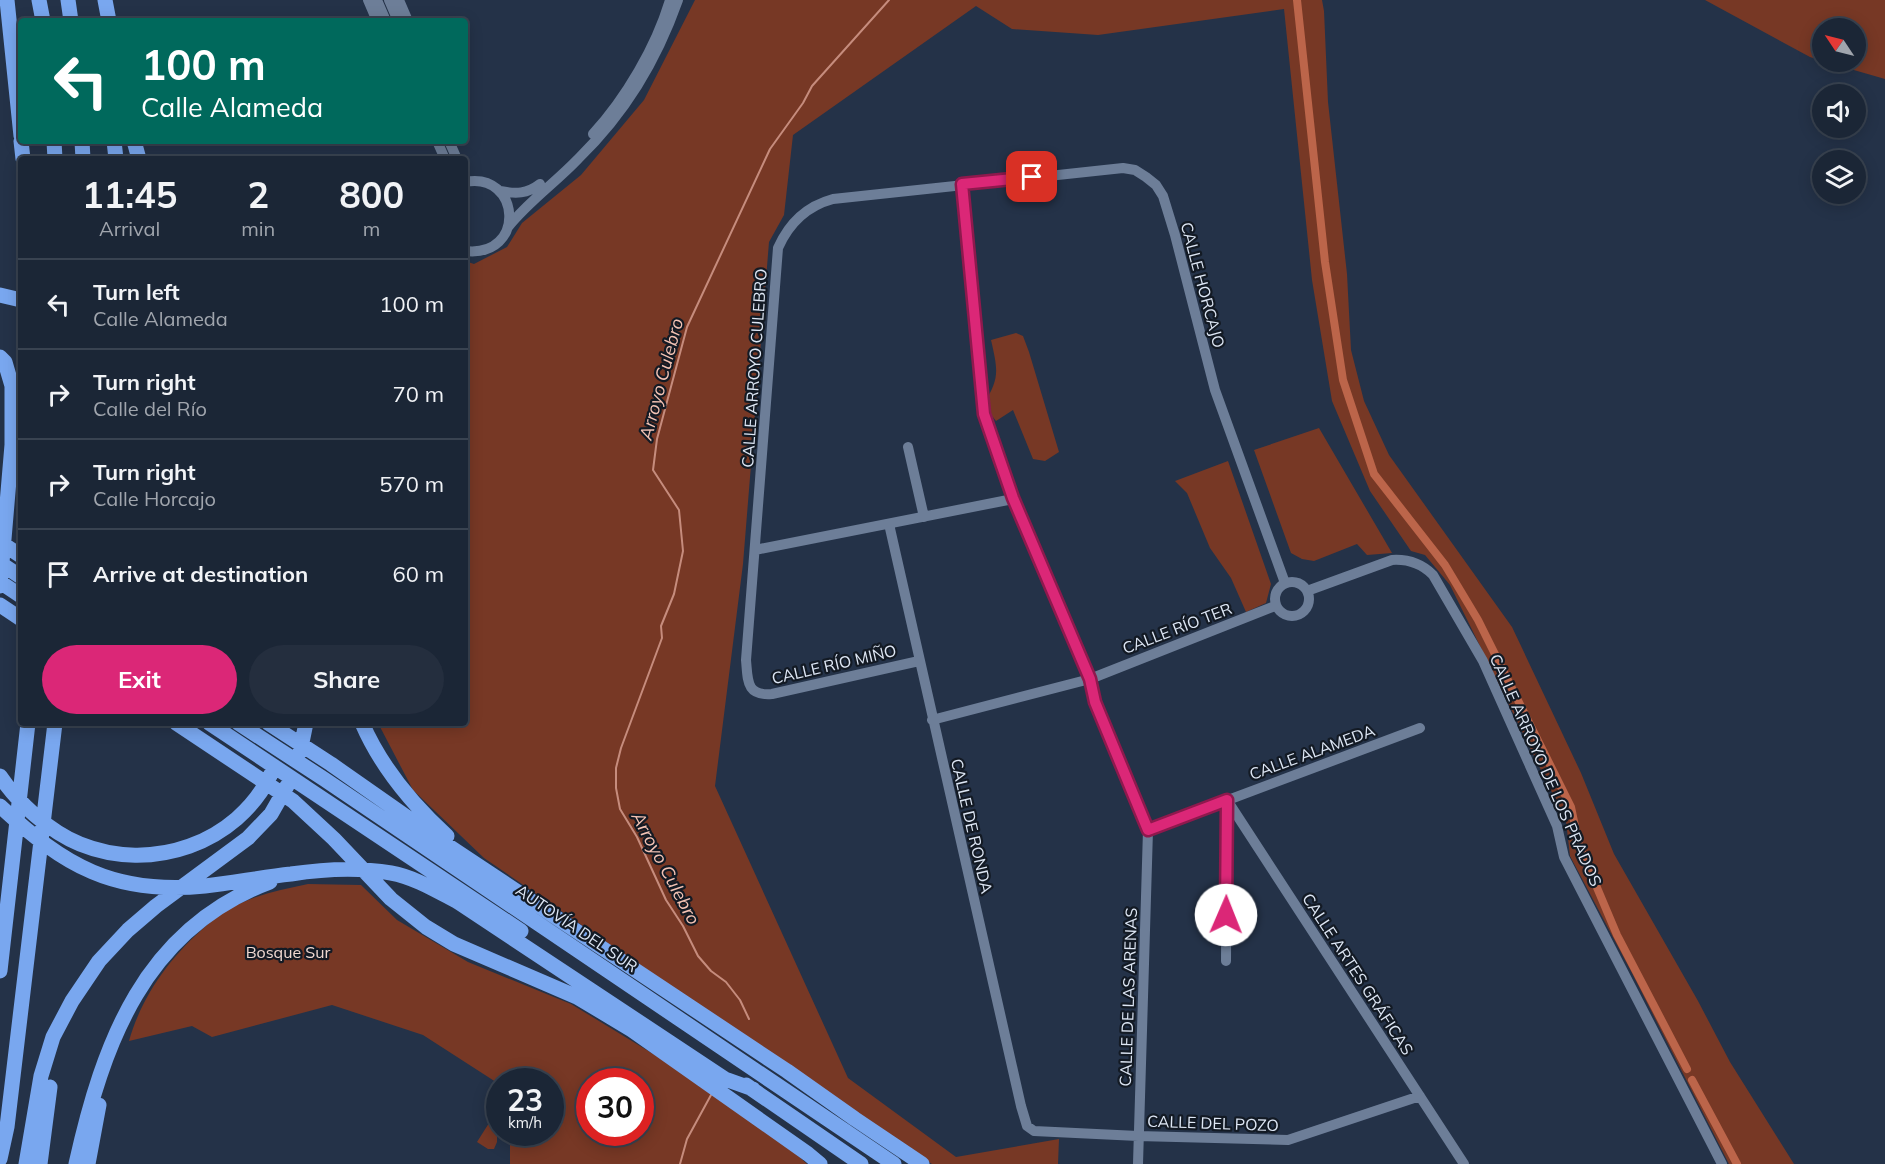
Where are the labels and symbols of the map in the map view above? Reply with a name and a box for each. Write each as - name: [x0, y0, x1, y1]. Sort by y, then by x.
- north arrow: [1812, 18, 1866, 72]
- pin: [1006, 151, 1057, 202]
- street label: CALLE HORCAJO: [1177, 220, 1229, 350]
- street label: CALLE ARROYO CULEBRO: [737, 268, 771, 468]
- water label: Arroyo Culebro: [633, 316, 688, 443]
- street label: CALLE RÍO TER: [1120, 598, 1234, 658]
- street label: CALLE RÍO MIÑO: [770, 640, 898, 688]
- street label: CALLE ARROYO DE LOS PRADOS: [1486, 651, 1606, 889]
- street label: CALLE ALAMEDA: [1247, 720, 1378, 784]
- street label: CALLE DE RONDA: [947, 757, 997, 896]
- water label: Arroyo Culebro: [626, 807, 705, 928]
- street label: AUTOVÍA DEL SUR: [512, 880, 642, 976]
- position arrow: [1194, 883, 1258, 947]
- street label: CALLE ARTES GRÁFICAS: [1298, 889, 1418, 1059]
- street label: CALLE DE LAS ARENAS: [1115, 907, 1141, 1087]
- park label: Bosque Sur: [246, 942, 331, 962]
- speed limit sign: 30: [576, 1068, 654, 1146]
- street label: CALLE DEL POZO: [1147, 1111, 1279, 1135]

